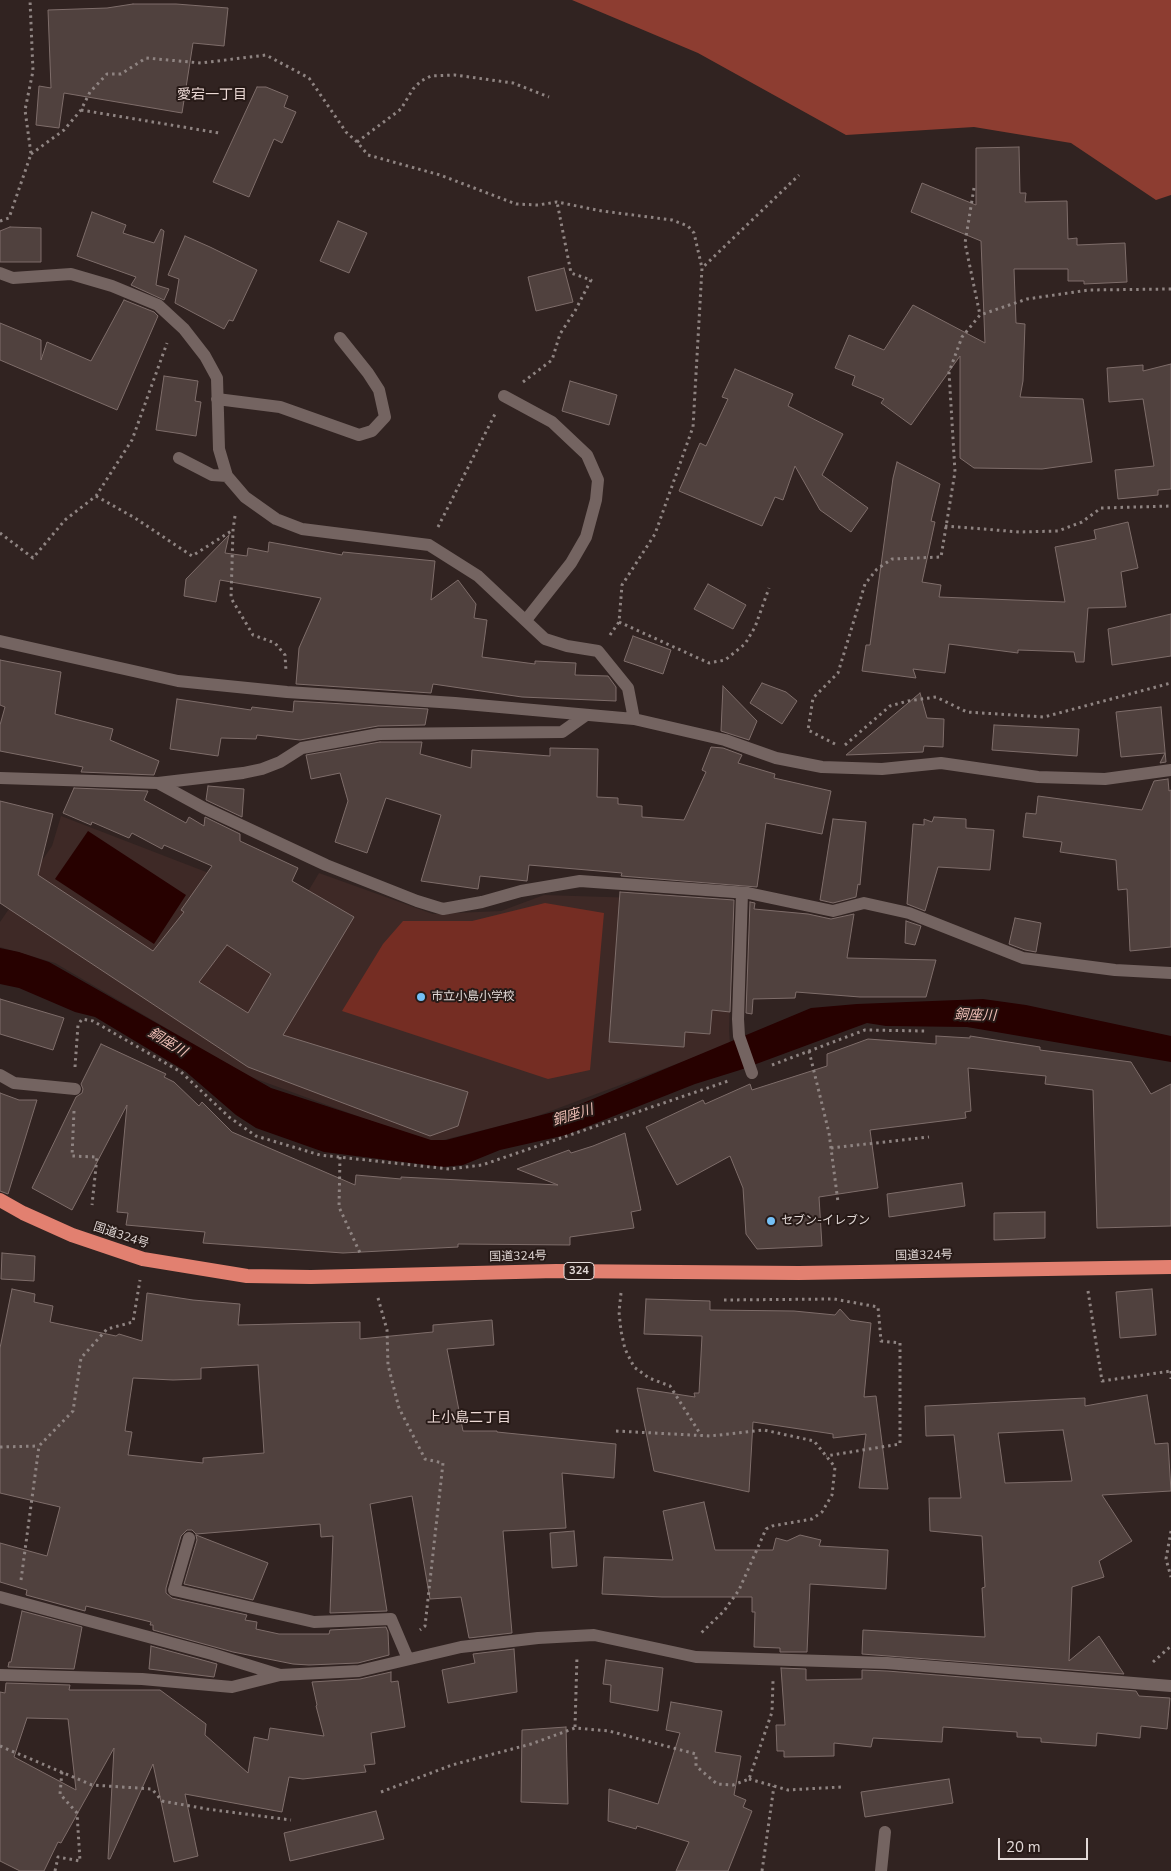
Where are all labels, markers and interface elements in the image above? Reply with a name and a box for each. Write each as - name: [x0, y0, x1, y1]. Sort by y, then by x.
- district label: 愛宕一丁目: [177, 88, 247, 104]
- place label: 市立小島小学校: [431, 990, 515, 1004]
- marker: 市立小島小学校: [415, 991, 427, 1003]
- water label: 銅座川: [954, 1007, 996, 1025]
- water label: 銅座川: [145, 1025, 189, 1061]
- water label: 銅座川: [550, 1102, 596, 1130]
- place label: セブン-イレブン: [781, 1214, 870, 1228]
- marker: セブン-イレブン: [765, 1215, 777, 1227]
- street label: 国道324号: [91, 1220, 151, 1252]
- street label: 国道324号: [895, 1248, 953, 1264]
- street label: 国道324号: [489, 1249, 547, 1265]
- road number: 324: [564, 1262, 594, 1280]
- district label: 上小島二丁目: [427, 1411, 511, 1427]
- scale bar: [1001, 1828, 1091, 1860]
- text: 20 m: [1006, 1837, 1041, 1857]

